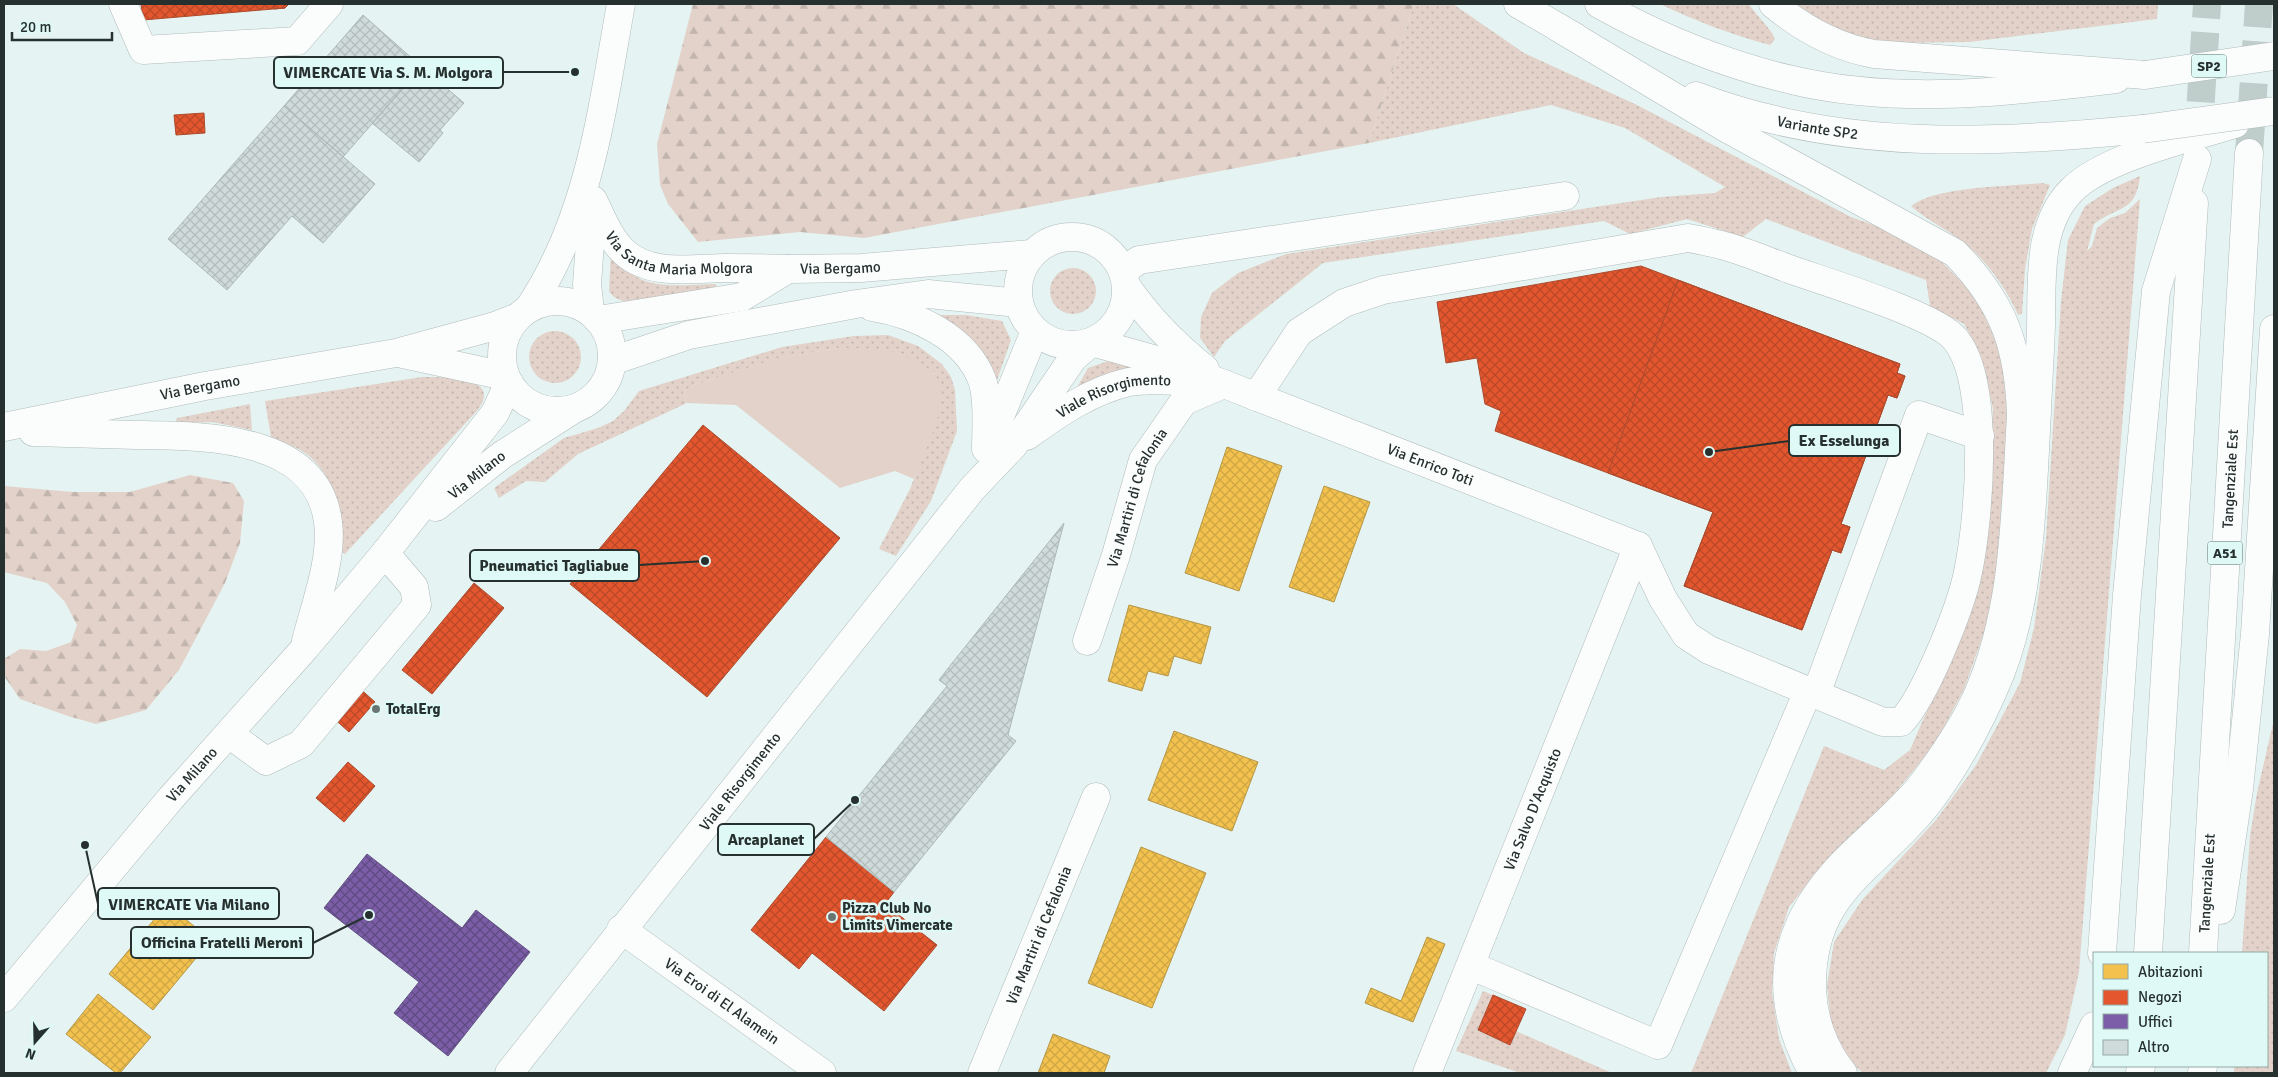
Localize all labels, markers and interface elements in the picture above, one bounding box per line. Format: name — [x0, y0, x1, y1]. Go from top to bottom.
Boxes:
scale bar — [12, 10, 112, 42]
text: 20 m — [20, 18, 51, 36]
road number: SP2 — [2192, 54, 2226, 78]
callout: VIMERCATE Via S. M. Molgora — [274, 57, 503, 88]
text: VIMERCATE Via S. M. Molgora — [283, 63, 493, 83]
street label: Variante SP2 — [1775, 112, 1859, 143]
street label: Via Santa Maria Molgora — [601, 228, 753, 279]
street label: Via Bergamo — [800, 257, 882, 278]
street label: Via Bergamo — [159, 371, 242, 404]
street label: Viale Risorgimento — [1053, 371, 1172, 422]
street label: Via Martiri di Cefalonia — [1103, 425, 1171, 570]
callout: Ex Esselunga — [1789, 425, 1900, 456]
street label: Tangenziale Est — [2218, 429, 2242, 529]
text: Ex Esselunga — [1799, 431, 1889, 451]
street label: Via Enrico Toti — [1384, 440, 1476, 490]
street label: Via Milano — [445, 447, 509, 503]
road number: A51 — [2208, 542, 2242, 564]
callout: Pneumatici Tagliabue — [470, 550, 639, 581]
text: Pneumatici Tagliabue — [479, 556, 629, 576]
place label: TotalErg — [386, 700, 441, 718]
marker: TotalErg — [370, 703, 382, 715]
street label: Viale Risorgimento — [696, 728, 785, 834]
street label: Via Milano — [163, 743, 221, 806]
street label: Via Salvo D'Acquisto — [1500, 745, 1565, 873]
callout: Arcaplanet — [718, 824, 814, 855]
text: Arcaplanet — [728, 830, 804, 850]
street label: Tangenziale Est — [2195, 833, 2219, 933]
street label: Via Martiri di Cefalonia — [1002, 863, 1075, 1007]
callout: VIMERCATE Via Milano — [98, 888, 279, 919]
text: VIMERCATE Via Milano — [108, 895, 270, 915]
place label: Pizza Club No Limits Vimercate — [842, 899, 953, 934]
marker: Pizza Club No Limits Vimercate — [826, 911, 838, 923]
callout: Officina Fratelli Meroni — [131, 927, 313, 958]
text: Officina Fratelli Meroni — [141, 933, 303, 953]
legend — [2093, 952, 2268, 1067]
street label: Via Eroi di El Alamein — [661, 954, 783, 1048]
text: Abitazioni — [2138, 963, 2203, 981]
text: Negozi — [2138, 988, 2182, 1006]
text: Uffici — [2138, 1013, 2173, 1031]
north arrow — [10, 1017, 60, 1067]
text: Altro — [2138, 1038, 2170, 1056]
text: N — [23, 1044, 38, 1063]

